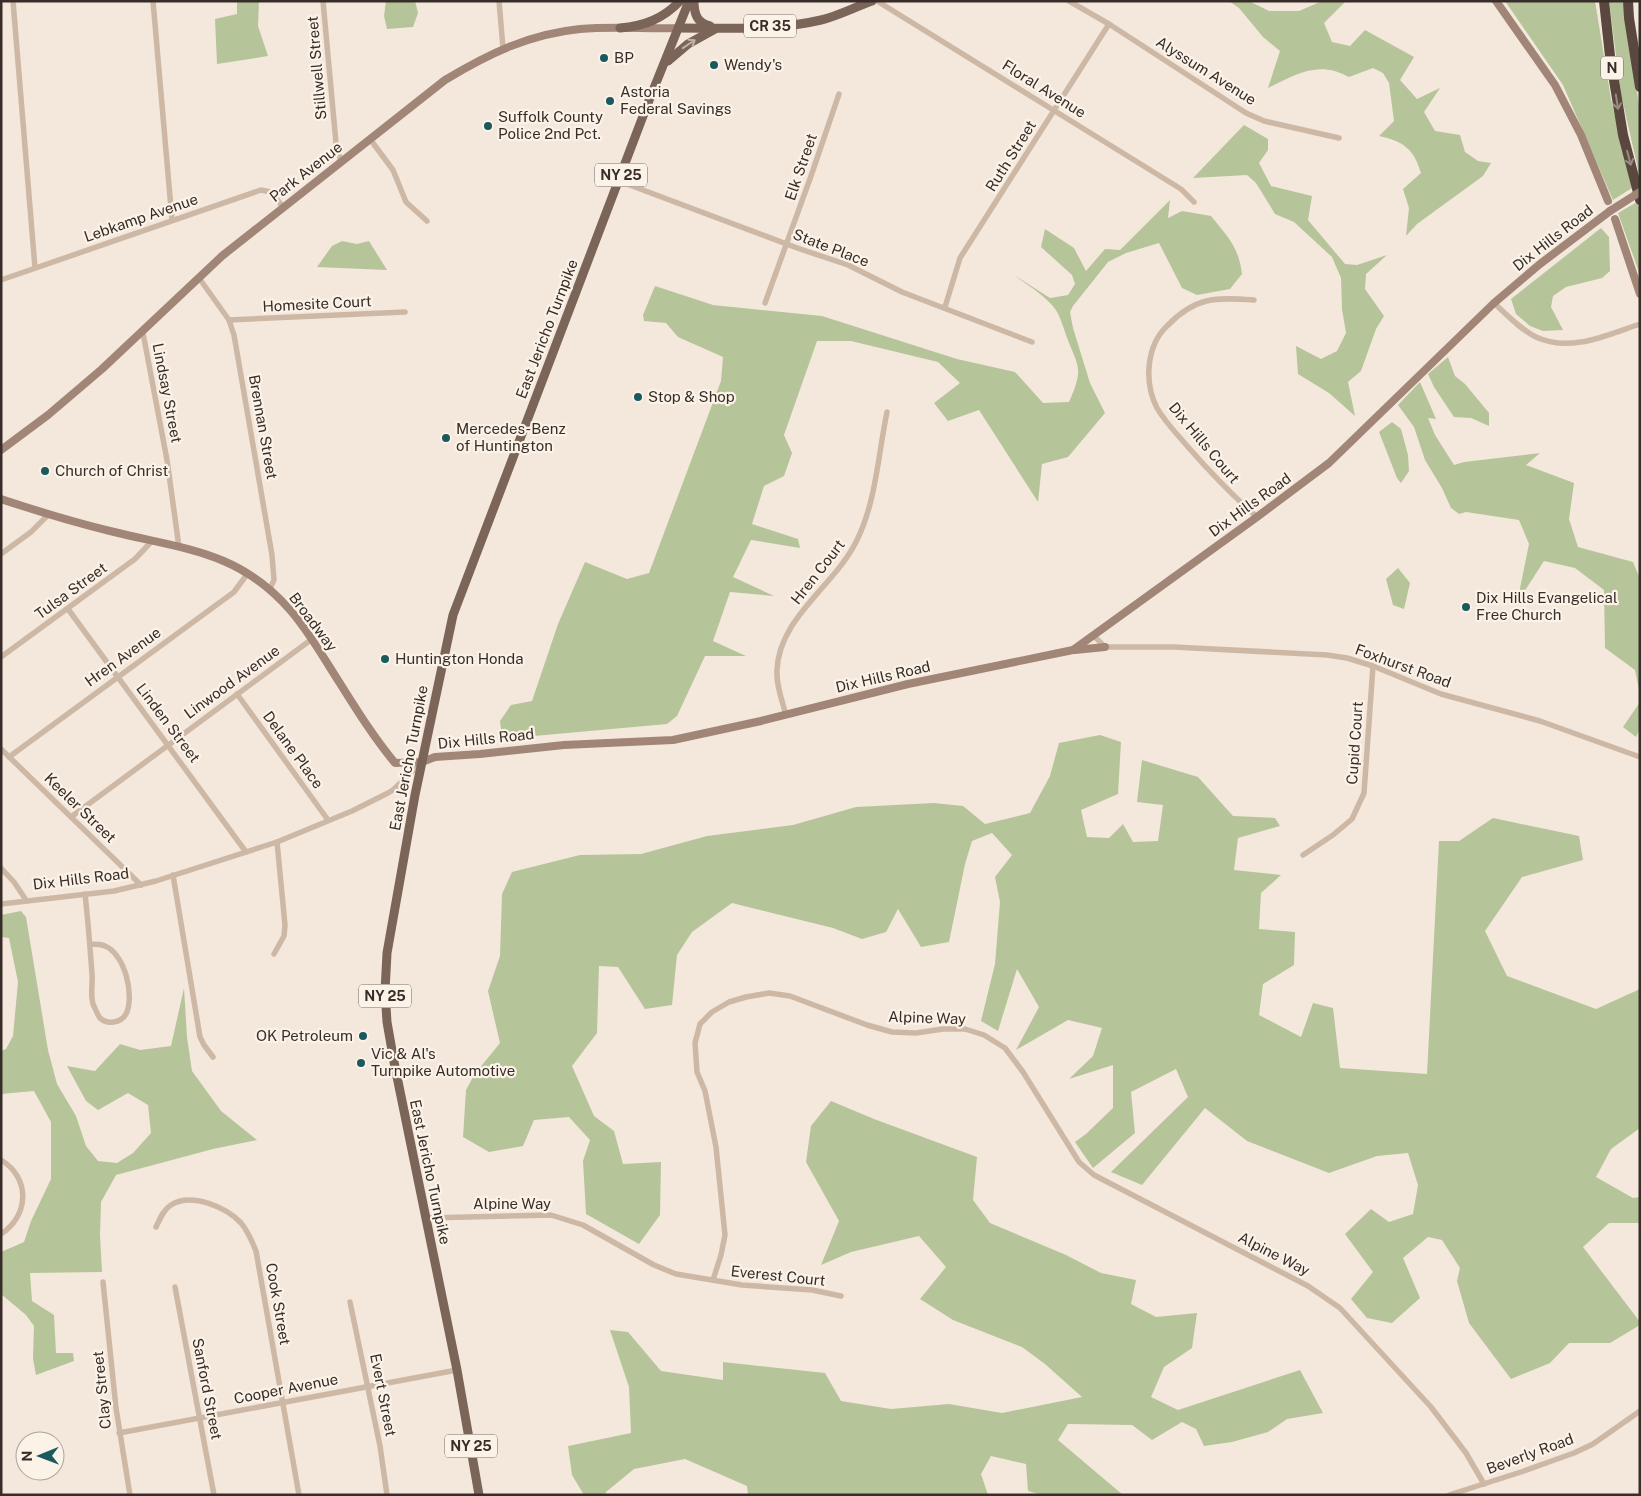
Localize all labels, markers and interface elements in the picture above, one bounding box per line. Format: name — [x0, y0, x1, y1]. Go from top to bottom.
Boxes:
street label: Stillwell Street — [303, 15, 330, 121]
road number: CR 35 — [744, 15, 796, 38]
street label: Alyssum Avenue — [1153, 33, 1259, 108]
one-way arrow — [682, 39, 696, 49]
place label: BP — [614, 49, 634, 66]
marker: BP — [598, 52, 610, 64]
place label: Wendy's — [724, 56, 782, 73]
street label: Floral Avenue — [999, 56, 1089, 121]
road number: N — [1601, 56, 1623, 80]
marker: Wendy's — [708, 59, 720, 71]
place label: Astoria Federal Savings — [620, 83, 731, 117]
one-way arrow — [1613, 93, 1623, 109]
marker: Astoria Federal Savings — [604, 95, 616, 107]
place label: Suffolk County Police 2nd Pct. — [498, 108, 603, 142]
street label: Ruth Street — [982, 117, 1039, 194]
marker: Suffolk County Police 2nd Pct. — [482, 120, 494, 132]
street label: Elk Street — [781, 131, 820, 202]
street label: Park Avenue — [266, 138, 345, 205]
one-way arrow — [1625, 150, 1634, 166]
road number: NY 25 — [595, 164, 647, 186]
street label: Lebkamp Avenue — [82, 190, 200, 245]
street label: Dix Hills Road — [1509, 201, 1596, 274]
street label: State Place — [791, 225, 872, 270]
street label: East Jericho Turnpike — [512, 257, 581, 401]
street label: Homesite Court — [262, 292, 372, 315]
street label: Lindsay Street — [149, 342, 186, 444]
street label: Brennan Street — [246, 373, 281, 481]
place label: Stop & Shop — [648, 388, 735, 405]
marker: Stop & Shop — [632, 391, 644, 403]
street label: Dix Hills Court — [1166, 399, 1243, 487]
place label: Mercedes-Benz of Huntington — [456, 420, 566, 454]
marker: Mercedes-Benz of Huntington — [440, 432, 452, 444]
place label: Church of Christ — [55, 462, 168, 479]
marker: Church of Christ — [39, 465, 51, 477]
street label: Dix Hills Road — [1206, 469, 1294, 540]
street label: Hren Court — [787, 536, 848, 607]
street label: Tulsa Street — [32, 559, 110, 622]
street label: Broadway — [286, 589, 341, 654]
place label: Dix Hills Evangelical Free Church — [1476, 589, 1617, 623]
marker: Dix Hills Evangelical Free Church — [1460, 601, 1472, 613]
street label: Hren Avenue — [81, 623, 164, 690]
street label: Foxhurst Road — [1353, 640, 1453, 691]
street label: Linwood Avenue — [181, 641, 283, 722]
place label: Huntington Honda — [395, 650, 524, 667]
marker: Huntington Honda — [379, 653, 391, 665]
street label: Dix Hills Road — [834, 657, 932, 696]
street label: Linden Street — [133, 680, 204, 766]
street label: East Jericho Turnpike — [386, 684, 431, 832]
street label: Cupid Court — [1343, 701, 1366, 785]
street label: Delane Place — [260, 708, 327, 792]
street label: Dix Hills Road — [437, 725, 535, 752]
street label: Keeler Street — [41, 769, 120, 846]
street label: Dix Hills Road — [32, 864, 130, 893]
road number: NY 25 — [359, 984, 411, 1008]
street label: Alpine Way — [888, 1008, 966, 1027]
place label: OK Petroleum — [256, 1027, 353, 1044]
marker: OK Petroleum — [357, 1030, 369, 1042]
place label: Vic & Al's Turnpike Automotive — [371, 1045, 515, 1079]
marker: Vic & Al's Turnpike Automotive — [355, 1057, 367, 1069]
street label: East Jericho Turnpike — [407, 1098, 454, 1246]
street label: Alpine Way — [473, 1195, 551, 1212]
street label: Alpine Way — [1236, 1228, 1313, 1279]
street label: Cook Street — [263, 1261, 294, 1346]
street label: Everest Court — [730, 1262, 826, 1289]
street label: Sanford Street — [189, 1337, 226, 1441]
street label: Clay Street — [89, 1350, 114, 1430]
street label: Evert Street — [367, 1352, 400, 1438]
street label: Cooper Avenue — [232, 1370, 339, 1407]
street label: Beverly Road — [1484, 1430, 1576, 1477]
north arrow — [15, 1431, 65, 1481]
road number: NY 25 — [445, 1434, 497, 1458]
text: N — [19, 1451, 35, 1462]

